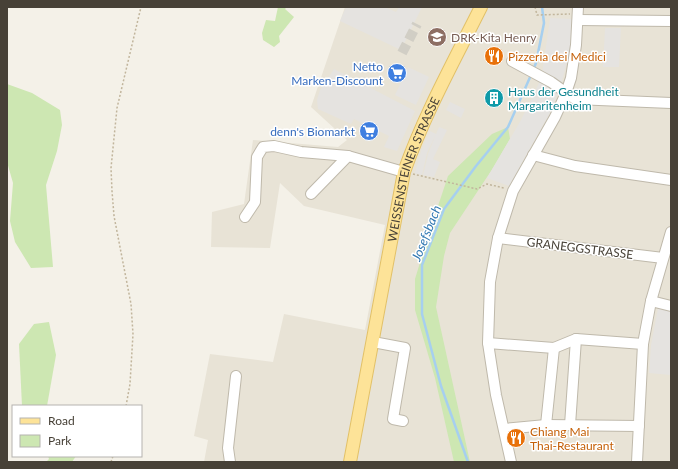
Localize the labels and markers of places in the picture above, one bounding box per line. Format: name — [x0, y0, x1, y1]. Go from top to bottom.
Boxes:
school or university icon: DRK-Kita Henry — [426, 26, 448, 48]
place label: DRK-Kita Henry — [451, 30, 537, 45]
restaurant icon: Pizzeria dei Medici — [483, 45, 505, 67]
place label: Pizzeria dei Medici — [508, 49, 606, 64]
place label: Netto Marken-Discount — [291, 59, 384, 88]
supermarket icon: Netto Marken-Discount — [386, 62, 408, 84]
place label: Haus der Gesundheit Margaritenheim — [508, 84, 619, 113]
building icon: Haus der Gesundheit Margaritenheim — [483, 87, 505, 109]
supermarket icon: denn's Biomarkt — [358, 120, 380, 142]
place label: denn's Biomarkt — [270, 124, 356, 139]
place label: Chiang Mai Thai-Restaurant — [530, 424, 614, 453]
restaurant icon: Chiang Mai Thai-Restaurant — [505, 427, 527, 449]

